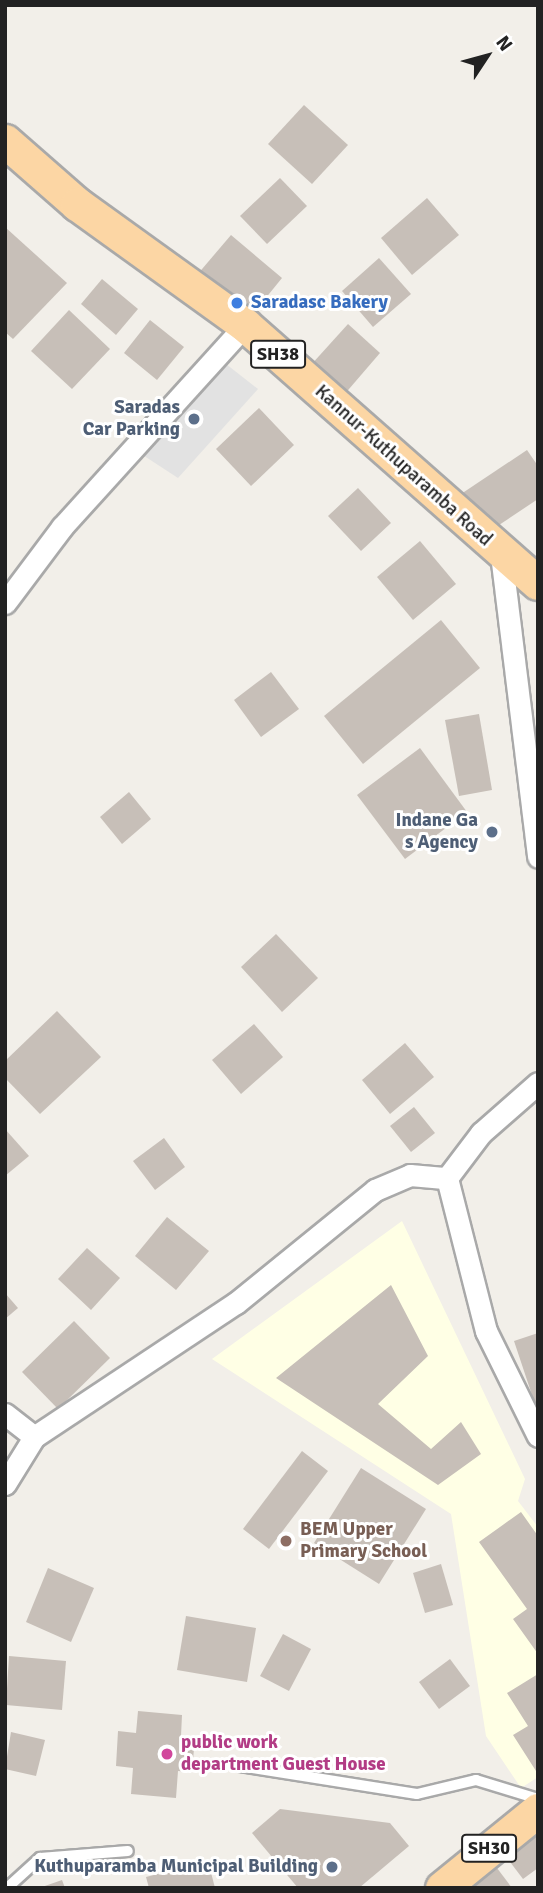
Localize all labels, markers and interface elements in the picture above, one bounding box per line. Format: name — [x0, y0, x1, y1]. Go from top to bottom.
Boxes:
north arrow — [452, 21, 522, 91]
text: N — [490, 31, 518, 56]
place label: Saradasc Bakery — [251, 292, 388, 314]
marker: Saradasc Bakery — [229, 295, 245, 311]
road number: SH38 — [250, 340, 306, 368]
street label: Kannur-Kuthuparamba Road — [310, 380, 496, 552]
place label: Saradas Car Parking — [83, 397, 180, 441]
marker: Saradas Car Parking — [186, 411, 202, 427]
place label: Indane Ga s Agency — [395, 810, 478, 854]
marker: Indane Ga s Agency — [484, 824, 500, 840]
place label: BEM Upper Primary School — [300, 1519, 427, 1563]
marker: BEM Upper Primary School — [278, 1533, 294, 1549]
place label: public work department Guest House — [181, 1732, 386, 1776]
marker: public work department Guest House — [159, 1746, 175, 1762]
road number: SH30 — [461, 1834, 517, 1862]
place label: Kuthuparamba Municipal Building — [34, 1856, 318, 1878]
marker: Kuthuparamba Municipal Building — [324, 1859, 340, 1875]

